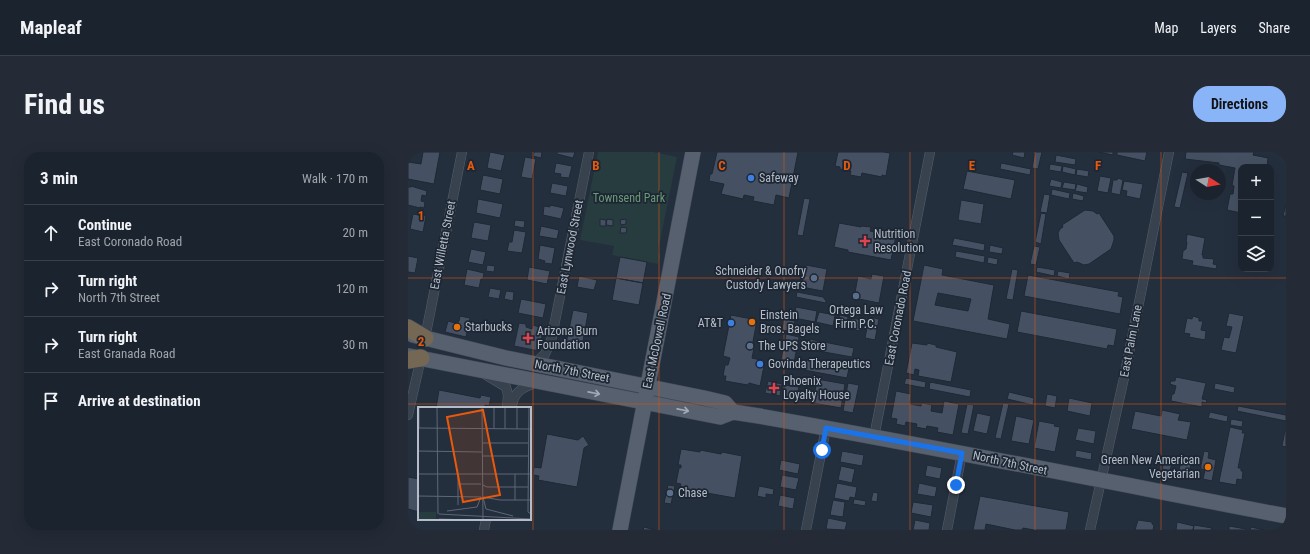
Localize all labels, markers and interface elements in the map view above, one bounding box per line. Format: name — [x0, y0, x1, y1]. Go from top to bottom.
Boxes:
text: Mapleaf — [20, 16, 82, 39]
text: Map — [1154, 20, 1178, 36]
text: Layers — [1200, 20, 1237, 36]
text: Share — [1259, 20, 1290, 36]
button: Directions — [1193, 86, 1286, 122]
text: Find us — [24, 88, 105, 121]
text: A — [467, 158, 475, 173]
text: B — [592, 158, 600, 173]
text: C — [718, 158, 726, 173]
text: D — [843, 158, 851, 173]
text: E — [969, 158, 976, 173]
text: F — [1095, 158, 1101, 173]
north arrow — [1190, 164, 1226, 200]
map controls — [1238, 164, 1274, 272]
button: + — [1238, 164, 1274, 200]
text: 3 min — [40, 168, 78, 188]
text: Walk · 170 m — [302, 171, 368, 186]
place label: Safeway — [759, 171, 799, 185]
marker: Safeway — [746, 173, 756, 183]
park label: Townsend Park — [593, 191, 666, 205]
street label: East Lynwood Street — [554, 198, 586, 295]
street label: East Willetta Street — [428, 199, 459, 291]
button: − — [1238, 200, 1274, 236]
text: 1 — [418, 208, 424, 223]
text: Continue — [78, 216, 132, 234]
icon: ahead — [40, 222, 62, 244]
text: 20 m — [342, 225, 368, 240]
place label: Nutrition Resolution — [874, 227, 924, 255]
text: East Coronado Road — [78, 234, 182, 249]
marker: Nutrition Resolution — [859, 235, 871, 247]
button: layers — [1238, 236, 1274, 272]
place label: Schneider & Onofry Custody Lawyers — [715, 264, 806, 292]
street label: East Coronado Road — [882, 269, 914, 367]
text: Turn right — [78, 272, 137, 290]
marker: Schneider & Onofry Custody Lawyers — [809, 273, 819, 283]
icon: right — [40, 278, 62, 300]
text: 120 m — [336, 281, 368, 296]
text: North 7th Street — [78, 290, 160, 305]
marker: Ortega Law Firm P.C. — [851, 291, 861, 301]
street label: East McDowell Road — [640, 292, 674, 390]
place label: Ortega Law Firm P.C. — [829, 303, 883, 331]
street label: East Palm Lane — [1117, 303, 1145, 378]
place label: Einstein Bros. Bagels — [760, 308, 820, 336]
place label: AT&T — [698, 316, 723, 330]
marker: Einstein Bros. Bagels — [747, 317, 757, 327]
marker: AT&T — [726, 318, 736, 328]
place label: Starbucks — [465, 320, 512, 334]
marker: Starbucks — [452, 322, 462, 332]
place label: Arizona Burn Foundation — [537, 324, 598, 352]
text: Turn right — [78, 328, 137, 346]
marker: Arizona Burn Foundation — [522, 332, 534, 344]
icon: right — [40, 334, 62, 356]
text: 2 — [418, 334, 425, 349]
text: 30 m — [342, 337, 368, 352]
place label: The UPS Store — [758, 339, 826, 353]
marker: The UPS Store — [745, 341, 755, 351]
text: East Granada Road — [78, 346, 175, 361]
street label: North 7th Street — [534, 357, 611, 385]
place label: Govinda Therapeutics — [768, 357, 870, 371]
marker: Govinda Therapeutics — [755, 359, 765, 369]
place label: Phoenix Loyalty House — [783, 374, 850, 402]
marker: Phoenix Loyalty House — [768, 382, 780, 394]
one-way arrow — [588, 389, 601, 397]
icon: arrive — [40, 390, 62, 412]
text: Arrive at destination — [78, 392, 201, 410]
inset map — [418, 407, 531, 520]
one-way arrow — [676, 407, 689, 415]
route start — [813, 441, 831, 459]
street label: North 7th Street — [972, 448, 1049, 478]
place label: Green New American Vegetarian — [1101, 453, 1200, 481]
marker: Green New American Vegetarian — [1203, 462, 1213, 472]
route end — [947, 476, 965, 494]
place label: Chase — [678, 486, 708, 500]
marker: Chase — [665, 488, 675, 498]

